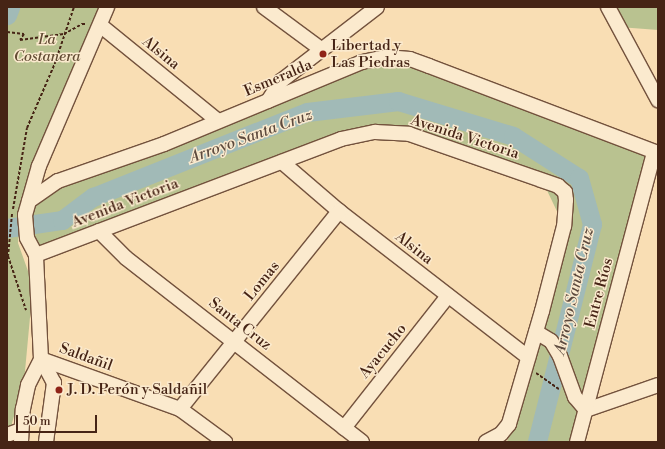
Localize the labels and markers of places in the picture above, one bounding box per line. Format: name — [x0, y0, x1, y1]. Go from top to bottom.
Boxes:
place label: Libertad y Las Piedras — [331, 36, 410, 71]
marker: Libertad y Las Piedras — [318, 49, 328, 59]
place label: J. D. Perón y Saldañil — [67, 381, 207, 399]
marker: J. D. Perón y Saldañil — [54, 385, 64, 395]

